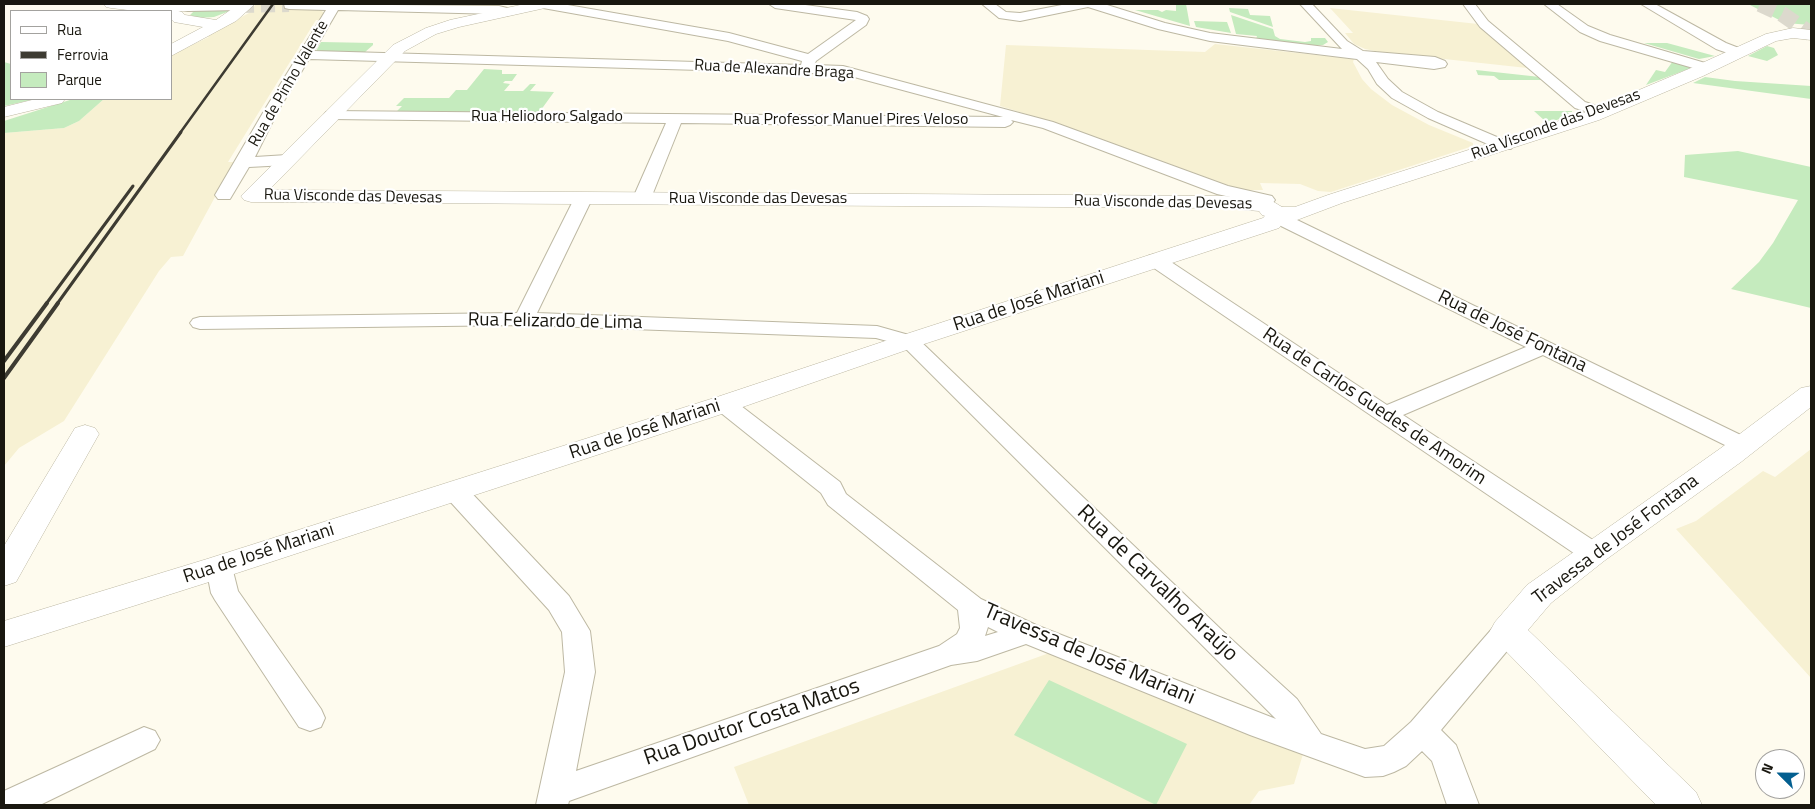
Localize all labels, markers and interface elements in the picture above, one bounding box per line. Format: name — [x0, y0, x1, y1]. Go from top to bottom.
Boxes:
legend — [10, 10, 172, 100]
street label: Rua de Pinho Valente — [245, 17, 333, 151]
text: Rua — [57, 18, 82, 41]
text: Ferrovia — [57, 43, 108, 66]
street label: Rua de Alexandre Braga — [694, 56, 854, 84]
text: Parque — [57, 68, 102, 91]
street label: Rua Visconde das Devesas — [1469, 85, 1643, 165]
street label: Rua Heliodoro Salgado — [471, 107, 623, 127]
street label: Rua Professor Manuel Pires Veloso — [734, 110, 968, 130]
street label: Rua Visconde das Devesas — [264, 186, 442, 208]
street label: Rua Visconde das Devesas — [669, 189, 847, 209]
street label: Rua Visconde das Devesas — [1074, 192, 1252, 214]
street label: Rua de José Mariani — [951, 267, 1107, 337]
street label: Rua de José Fontana — [1434, 286, 1590, 378]
street label: Rua Felizardo de Lima — [468, 309, 642, 335]
street label: Rua de Carlos Guedes de Amorim — [1258, 323, 1490, 491]
street label: Rua de José Mariani — [567, 395, 723, 465]
street label: Travessa de José Fontana — [1529, 470, 1703, 610]
street label: Rua de Carvalho Araújo — [1071, 500, 1243, 668]
street label: Rua de José Mariani — [181, 519, 337, 589]
street label: Travessa de José Mariani — [979, 598, 1199, 712]
street label: Rua Doutor Costa Matos — [641, 674, 863, 772]
north arrow — [1755, 749, 1805, 799]
text: N — [1755, 760, 1778, 777]

